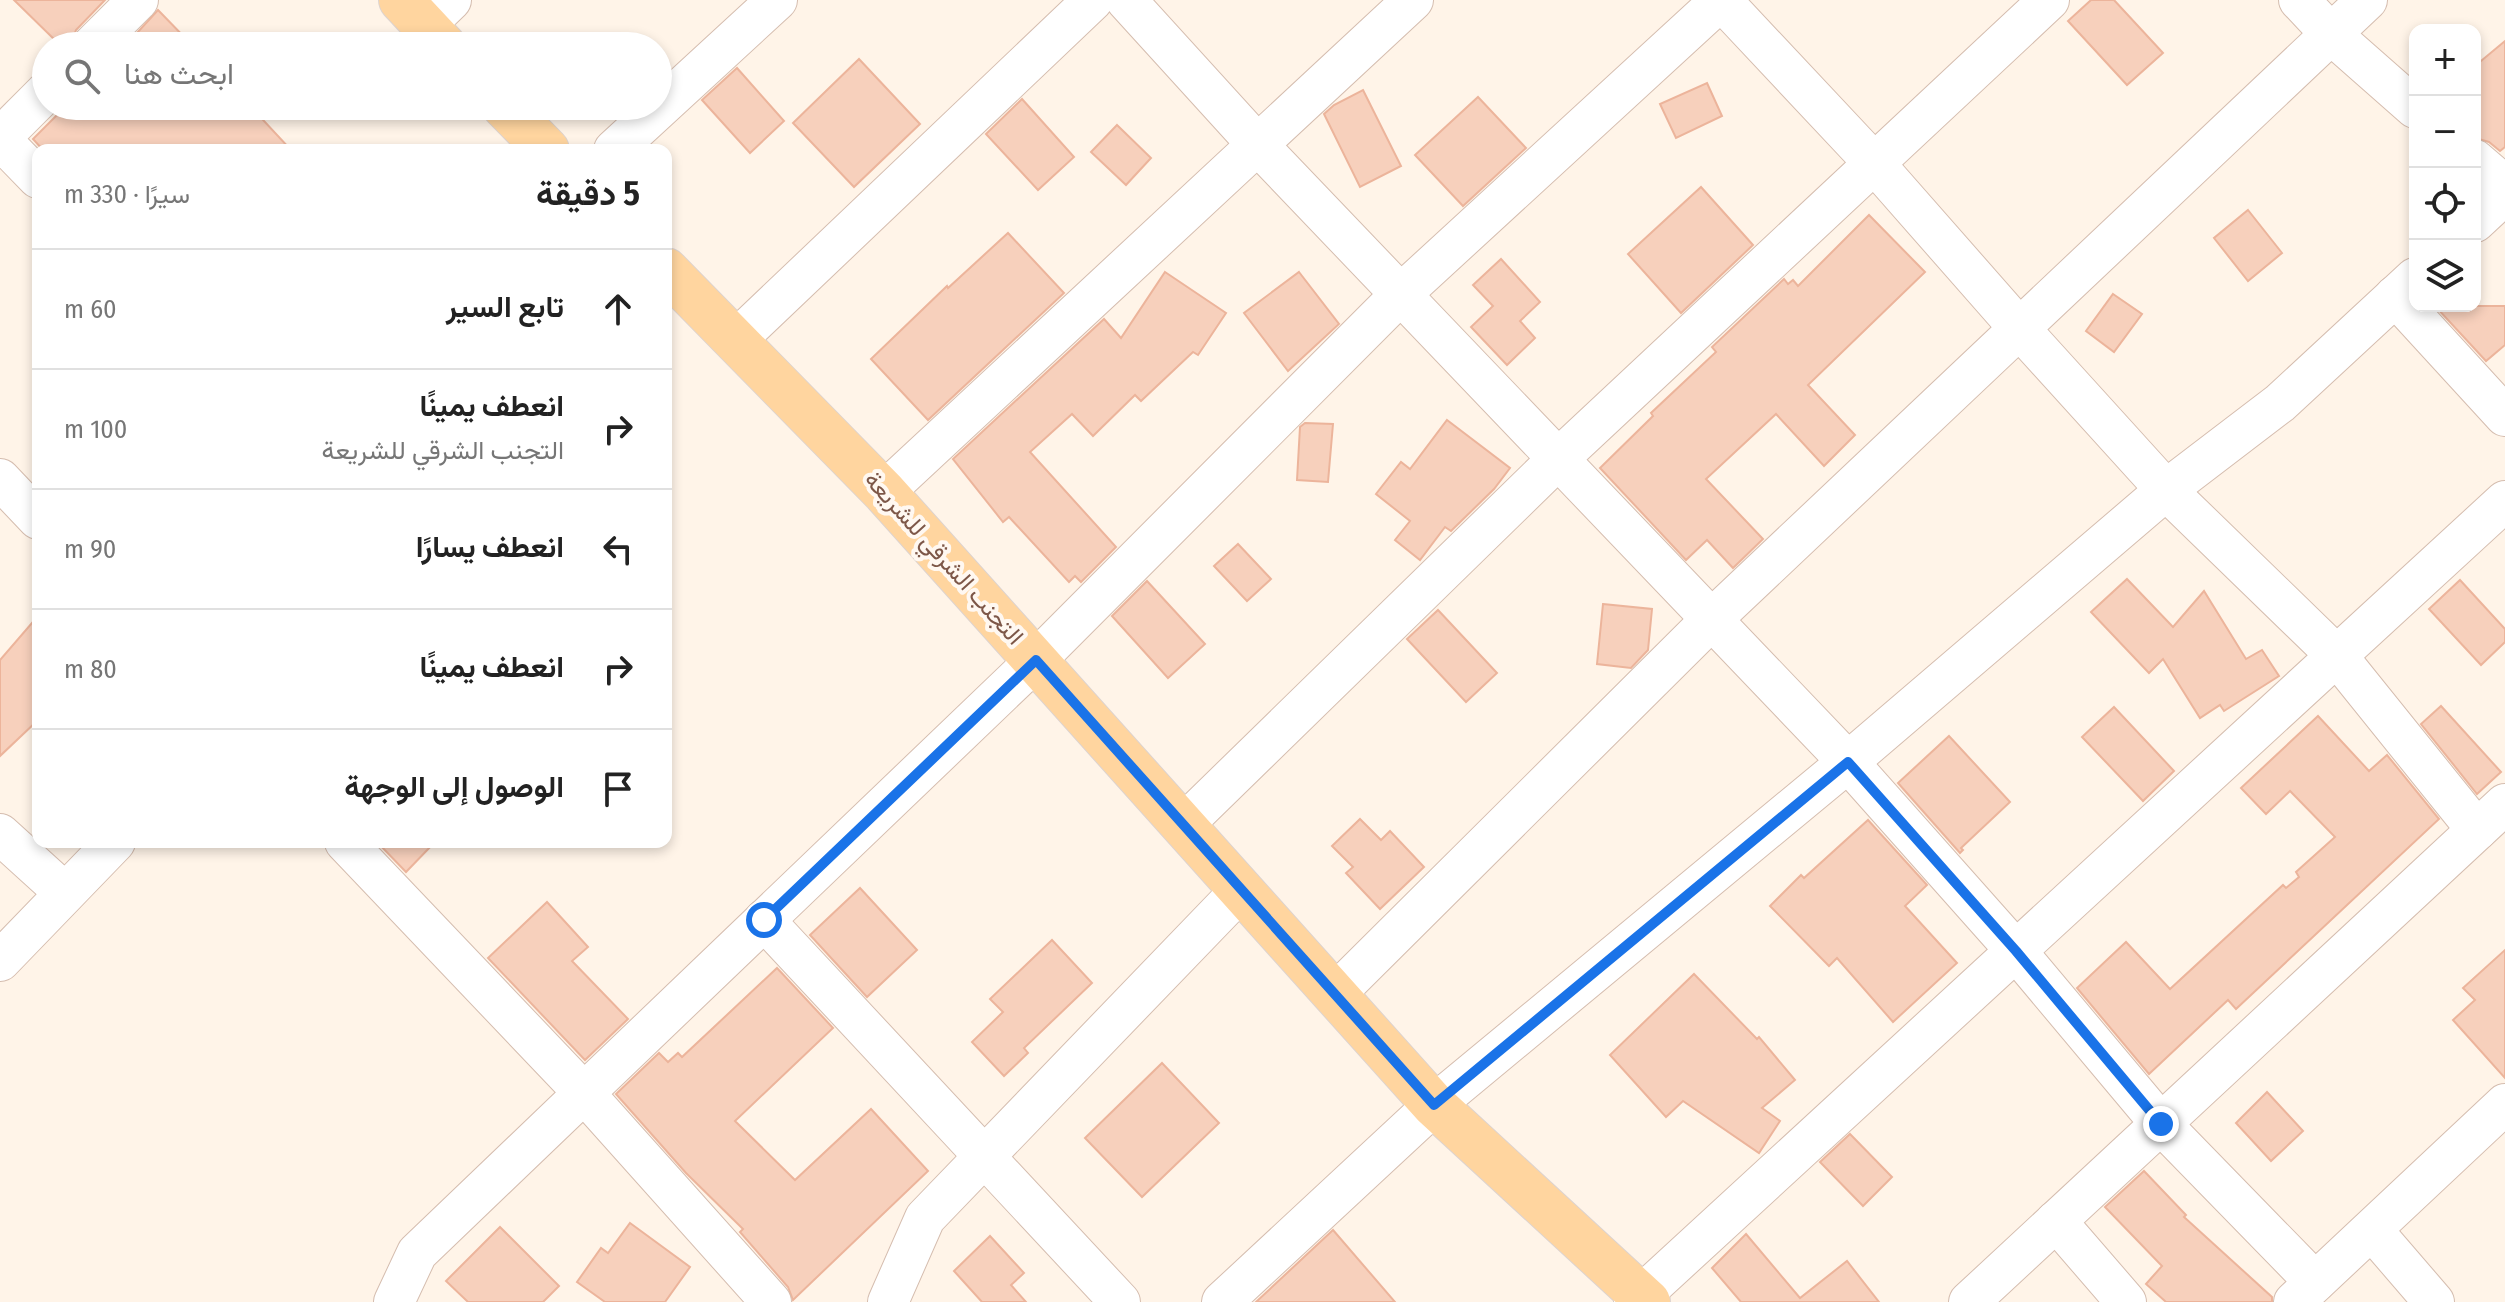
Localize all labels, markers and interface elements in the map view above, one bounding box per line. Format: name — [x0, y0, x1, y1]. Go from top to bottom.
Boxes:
map controls — [2409, 24, 2481, 312]
button: + — [2409, 24, 2481, 96]
search box — [32, 32, 672, 120]
icon: search — [60, 54, 104, 98]
text: ابحث هنا — [124, 56, 234, 92]
button: − — [2409, 96, 2481, 168]
button: locate — [2409, 168, 2481, 240]
text: 5 دقيقة — [536, 173, 640, 214]
text: سيرًا · 330 m — [64, 179, 190, 210]
button: layers — [2409, 240, 2481, 312]
icon: ahead — [596, 287, 640, 331]
text: تابع السير — [446, 289, 564, 325]
text: 60 m — [64, 294, 117, 325]
text: انعطف يمينًا — [419, 388, 564, 424]
icon: right — [596, 407, 640, 451]
text: 100 m — [64, 414, 127, 445]
text: التجنب الشرقي للشريعة — [322, 435, 564, 466]
street label: التجنب الشرقي للشريعة — [855, 465, 1029, 654]
icon: left — [596, 527, 640, 571]
text: انعطف يسارًا — [416, 529, 564, 565]
text: 90 m — [64, 534, 116, 565]
icon: right — [596, 647, 640, 691]
text: انعطف يمينًا — [419, 649, 564, 685]
text: 80 m — [64, 654, 117, 685]
icon: arrive — [596, 767, 640, 811]
text: الوصول إلى الوجهة — [344, 769, 564, 805]
route start — [746, 902, 782, 938]
route end — [2143, 1106, 2179, 1142]

